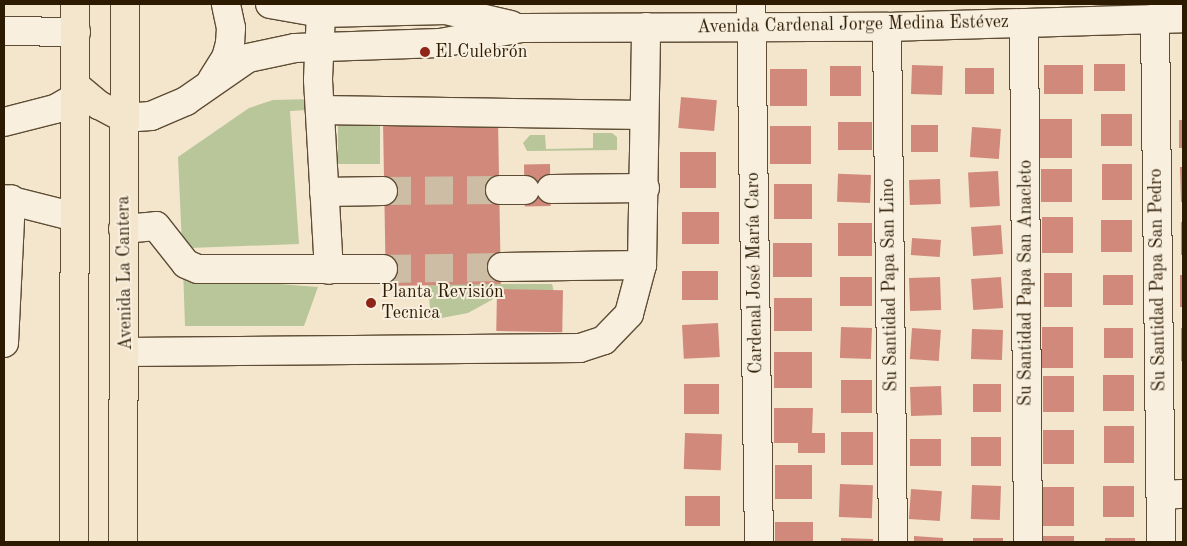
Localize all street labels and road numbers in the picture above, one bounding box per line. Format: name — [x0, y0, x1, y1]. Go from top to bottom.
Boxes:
street label: Avenida Cardenal Jorge Medina Estévez — [697, 11, 1009, 39]
street label: Su Santidad Papa San Anacleto — [1015, 160, 1037, 406]
street label: Su Santidad Papa San Pedro — [1145, 168, 1171, 392]
street label: Cardenal José María Caro — [742, 172, 768, 374]
street label: Su Santidad Papa San Lino — [877, 178, 903, 392]
street label: Avenida La Cantera — [113, 195, 137, 351]

